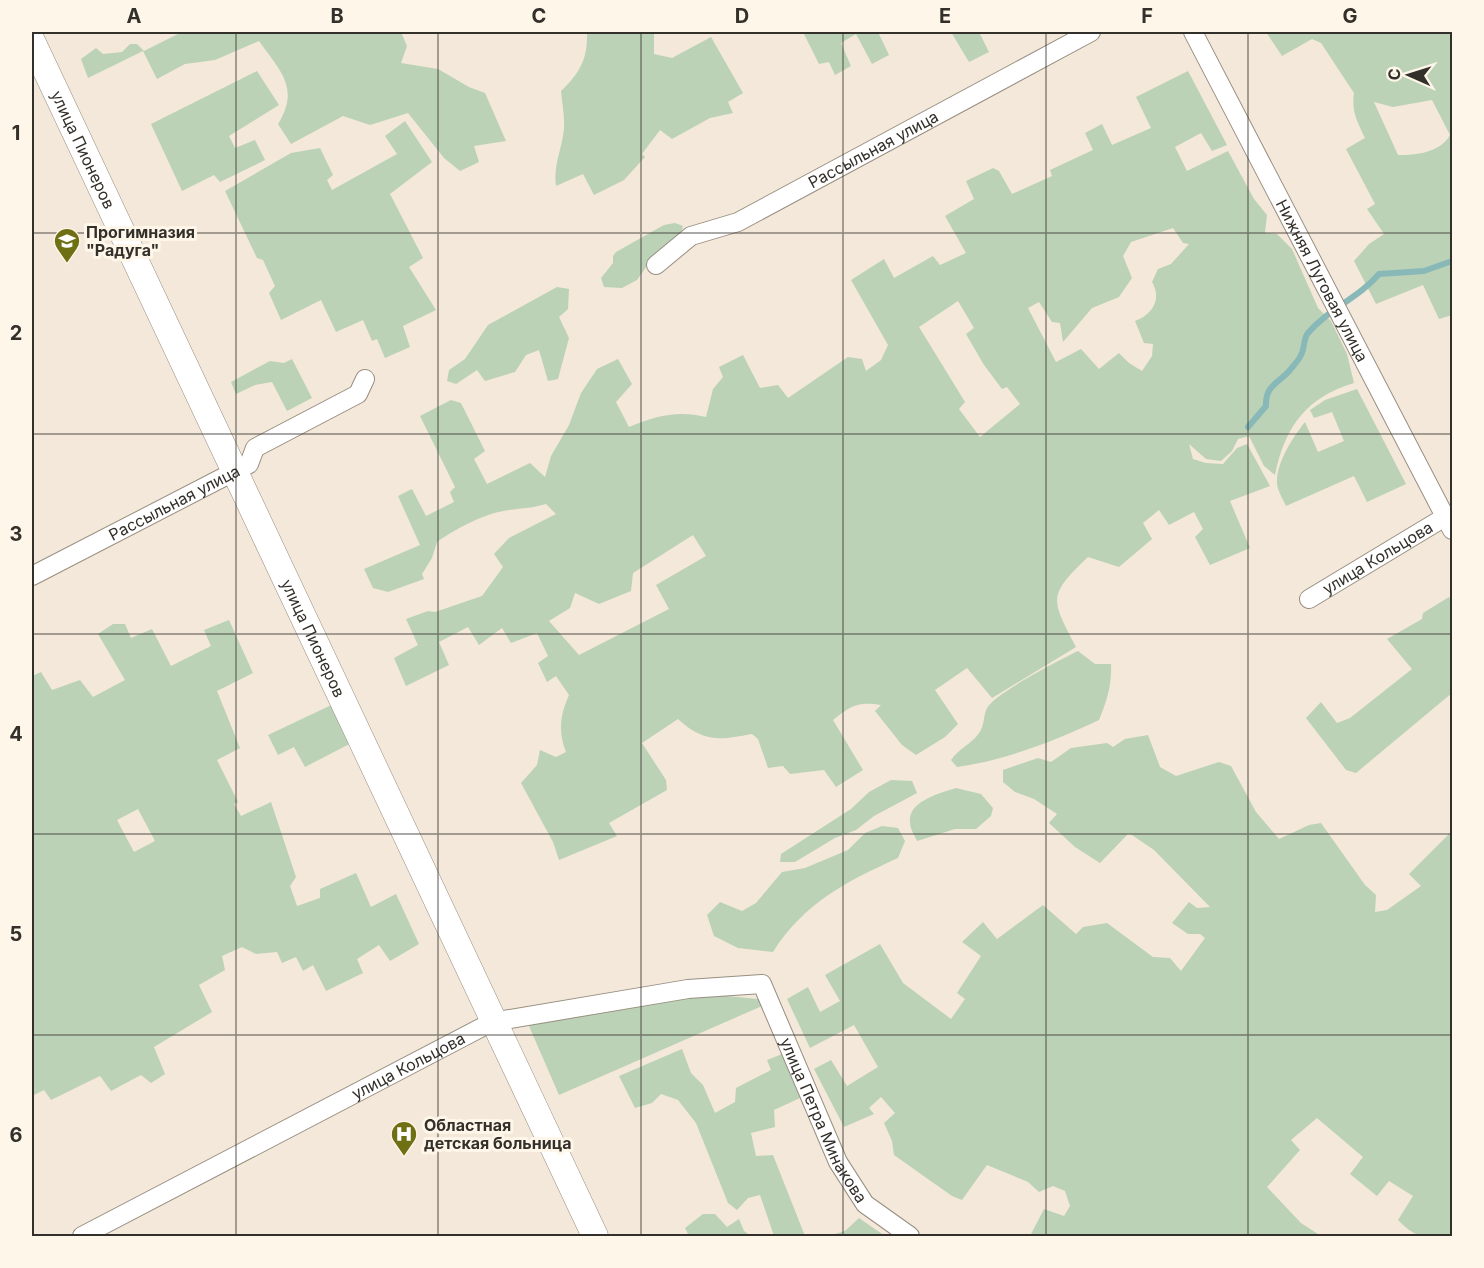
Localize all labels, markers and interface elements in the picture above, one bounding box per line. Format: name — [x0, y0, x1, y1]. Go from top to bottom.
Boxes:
text: A — [127, 4, 142, 28]
text: B — [330, 4, 344, 28]
text: C — [532, 4, 546, 28]
text: D — [735, 4, 749, 28]
text: E — [939, 4, 951, 28]
text: F — [1141, 4, 1153, 28]
text: G — [1342, 4, 1358, 28]
north arrow — [1379, 45, 1439, 105]
text: С — [1384, 68, 1404, 81]
street label: улица Пионеров — [47, 87, 120, 212]
street label: Рассыльная улица — [805, 106, 942, 192]
text: 1 — [12, 121, 20, 145]
street label: Нижняя Луговая улица — [1272, 196, 1373, 365]
place label: Прогимназия "Радуга" — [86, 222, 195, 260]
school or university icon: Прогимназия "Радуга" — [52, 226, 82, 264]
text: 2 — [10, 321, 22, 345]
street label: Рассыльная улица — [105, 461, 243, 545]
street label: улица Кольцова — [1319, 517, 1436, 599]
text: 3 — [10, 522, 22, 546]
street label: улица Пионеров — [277, 576, 350, 700]
text: 4 — [9, 722, 23, 746]
text: 5 — [10, 922, 22, 946]
street label: улица Кольцова — [348, 1028, 468, 1104]
street label: улица Петра Минакова — [776, 1035, 871, 1206]
place label: Областная детская больница — [424, 1115, 571, 1153]
hospital icon: Областная детская больница — [389, 1119, 419, 1157]
text: 6 — [10, 1123, 23, 1147]

